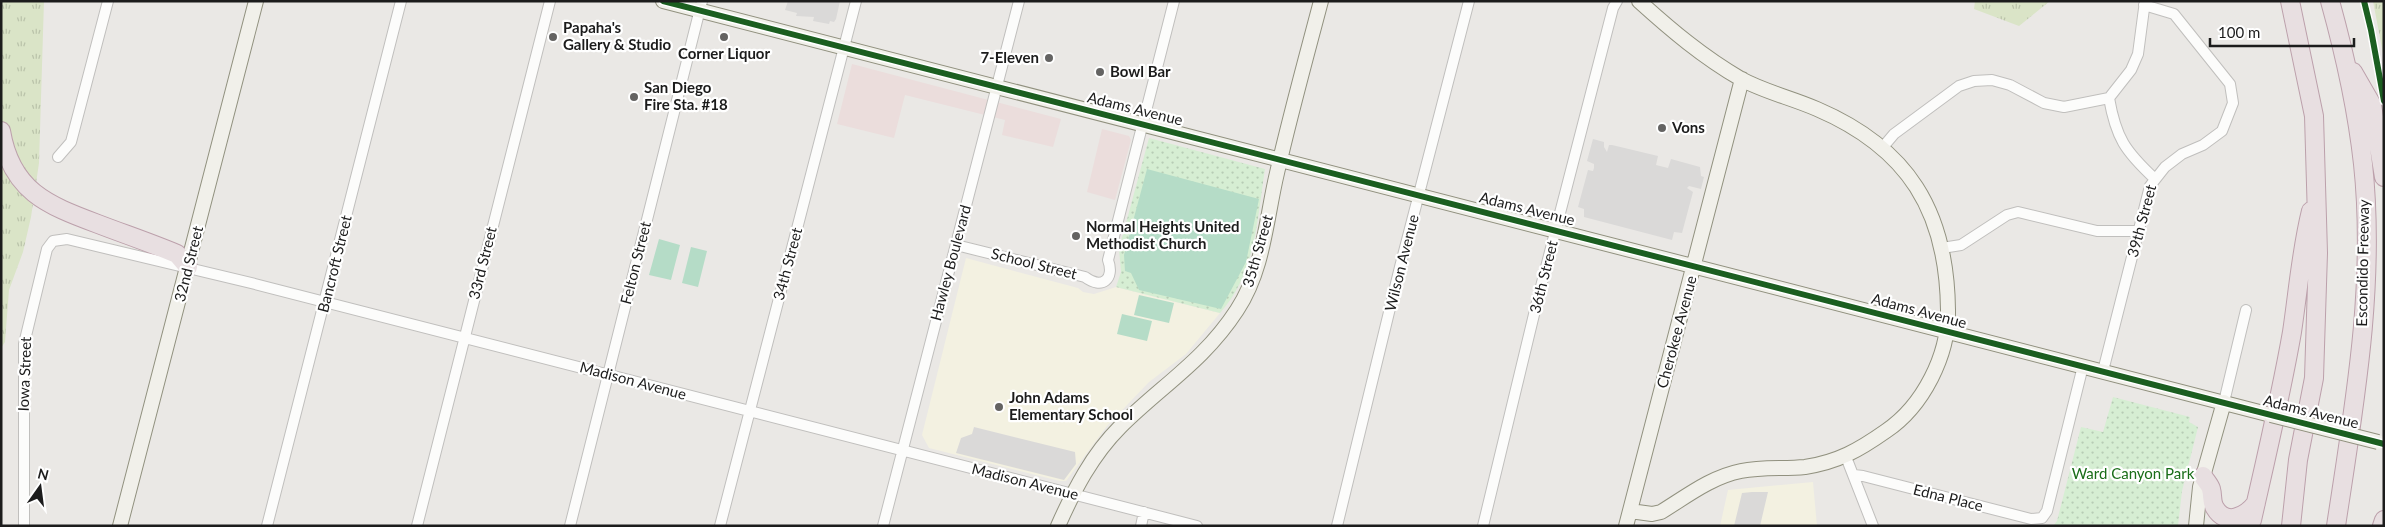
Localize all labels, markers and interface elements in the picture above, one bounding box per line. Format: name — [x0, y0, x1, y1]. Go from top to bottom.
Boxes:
scale bar — [2210, 15, 2354, 47]
place label: Papaha's Gallery & Studio — [563, 18, 671, 53]
text: 100 m — [2218, 23, 2260, 41]
marker: Papaha's Gallery & Studio — [547, 31, 559, 43]
marker: Corner Liquor — [718, 31, 730, 43]
place label: Corner Liquor — [678, 44, 770, 62]
place label: 7-Eleven — [980, 48, 1039, 66]
marker: 7-Eleven — [1043, 52, 1055, 64]
place label: Bowl Bar — [1110, 62, 1171, 80]
marker: Bowl Bar — [1094, 66, 1106, 78]
place label: San Diego Fire Sta. #18 — [644, 78, 728, 113]
street label: Adams Avenue — [1086, 87, 1185, 129]
marker: San Diego Fire Sta. #18 — [628, 91, 640, 103]
place label: Vons — [1671, 118, 1705, 136]
marker: Vons — [1656, 122, 1668, 134]
street label: 39th Street — [2123, 182, 2160, 259]
street label: Adams Avenue — [1478, 187, 1577, 229]
street label: Escondido Freeway — [2352, 199, 2372, 327]
street label: Hawley Boulevard — [926, 203, 974, 323]
street label: 35th Street — [1238, 212, 1276, 289]
street label: Wilson Avenue — [1380, 212, 1422, 313]
street label: Bancroft Street — [313, 213, 355, 314]
place label: Normal Heights United Methodist Church — [1086, 217, 1240, 252]
street label: Felton Street — [616, 219, 654, 306]
street label: 32nd Street — [170, 223, 206, 304]
street label: 33rd Street — [464, 224, 500, 301]
street label: 34th Street — [769, 225, 806, 302]
marker: Normal Heights United Methodist Church — [1070, 230, 1082, 242]
street label: 36th Street — [1525, 238, 1561, 315]
street label: School Street — [990, 244, 1079, 282]
street label: Cherokee Avenue — [1652, 273, 1700, 390]
street label: Adams Avenue — [1870, 289, 1969, 331]
street label: Iowa Street — [14, 336, 34, 412]
street label: Madison Avenue — [578, 357, 689, 403]
place label: John Adams Elementary School — [1009, 388, 1133, 423]
street label: Adams Avenue — [2262, 390, 2361, 432]
marker: John Adams Elementary School — [993, 401, 1005, 413]
street label: Madison Avenue — [970, 459, 1081, 503]
north arrow — [15, 462, 65, 512]
text: N — [36, 464, 51, 483]
park label: Ward Canyon Park — [2072, 464, 2195, 482]
street label: Edna Place — [1911, 480, 1985, 514]

